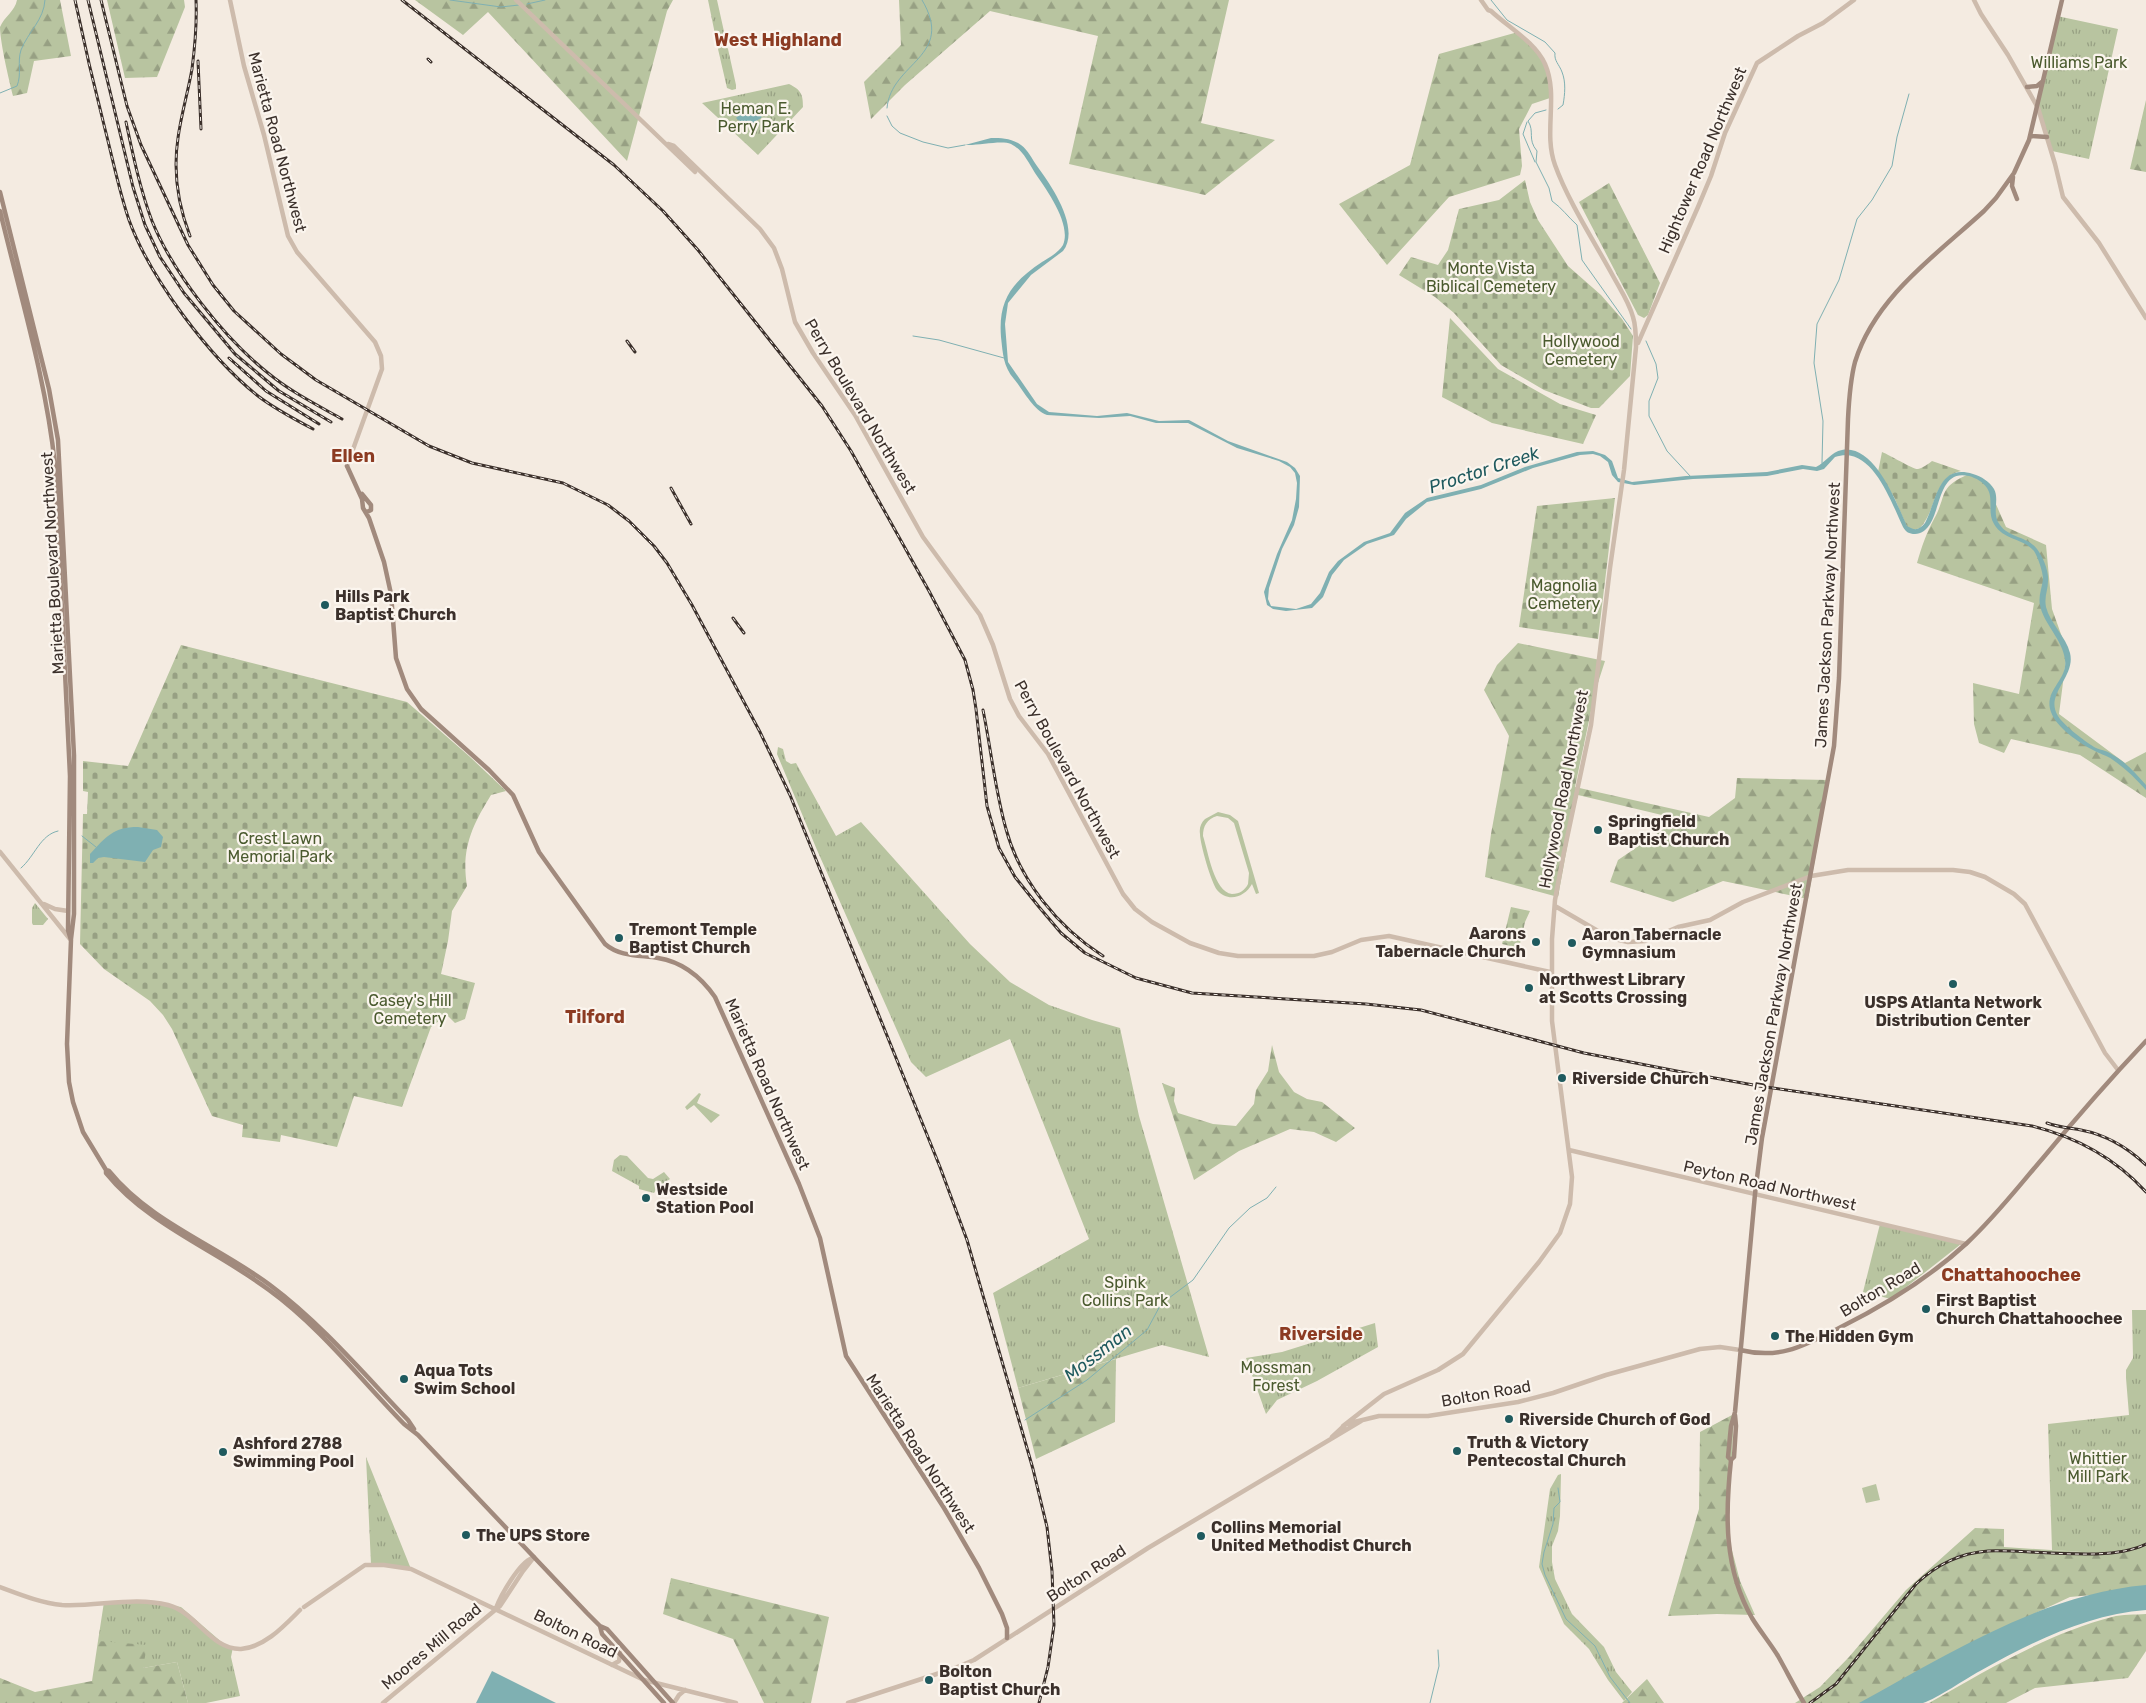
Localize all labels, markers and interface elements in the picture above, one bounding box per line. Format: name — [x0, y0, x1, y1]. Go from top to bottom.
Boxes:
district label: West Highland — [714, 29, 842, 51]
street label: Marietta Road Northwest — [244, 50, 311, 234]
park label: Williams Park — [2031, 53, 2128, 72]
street label: Hightower Road Northwest — [1654, 64, 1750, 256]
park label: Heman E. Perry Park — [718, 99, 795, 136]
park label: Monte Vista Biblical Cemetery — [1426, 259, 1556, 296]
street label: Perry Boulevard Northwest — [801, 315, 920, 497]
park label: Hollywood Cemetery — [1542, 332, 1620, 369]
water label: Proctor Creek — [1426, 442, 1543, 498]
district label: Ellen — [331, 445, 375, 467]
street label: Marietta Boulevard Northwest — [37, 451, 68, 675]
street label: James Jackson Parkway Northwest — [1811, 482, 1844, 748]
park label: Magnolia Cemetery — [1528, 576, 1601, 613]
place label: Hills Park Baptist Church — [335, 587, 456, 624]
marker: Hills Park Baptist Church — [319, 599, 331, 611]
street label: Perry Boulevard Northwest — [1011, 677, 1125, 862]
street label: Hollywood Road Northwest — [1535, 688, 1592, 890]
place label: Springfield Baptist Church — [1608, 812, 1729, 849]
marker: Springfield Baptist Church — [1592, 824, 1604, 836]
park label: Crest Lawn Memorial Park — [228, 829, 333, 866]
street label: James Jackson Parkway Northwest — [1741, 881, 1806, 1147]
place label: Tremont Temple Baptist Church — [629, 920, 757, 957]
place label: Aarons Tabernacle Church — [1375, 924, 1526, 961]
place label: Aaron Tabernacle Gymnasium — [1582, 925, 1721, 962]
marker: Tremont Temple Baptist Church — [613, 932, 625, 944]
marker: Aarons Tabernacle Church — [1530, 936, 1542, 948]
marker: Aaron Tabernacle Gymnasium — [1566, 937, 1578, 949]
place label: Northwest Library at Scotts Crossing — [1539, 970, 1687, 1007]
marker: USPS Atlanta Network Distribution Center — [1947, 978, 1959, 990]
marker: Northwest Library at Scotts Crossing — [1523, 982, 1535, 994]
park label: Casey's Hill Cemetery — [368, 991, 452, 1028]
place label: USPS Atlanta Network Distribution Center — [1864, 993, 2042, 1030]
street label: Marietta Road Northwest — [721, 995, 814, 1173]
district label: Tilford — [565, 1006, 625, 1028]
place label: Riverside Church — [1572, 1069, 1709, 1088]
marker: Riverside Church — [1556, 1072, 1568, 1084]
street label: Peyton Road Northwest — [1682, 1156, 1858, 1215]
place label: Westside Station Pool — [656, 1180, 754, 1217]
marker: Westside Station Pool — [640, 1192, 652, 1204]
street label: Bolton Road — [1836, 1258, 1924, 1321]
district label: Chattahoochee — [1941, 1264, 2081, 1286]
park label: Spink Collins Park — [1082, 1273, 1169, 1310]
place label: First Baptist Church Chattahoochee — [1936, 1291, 2123, 1328]
marker: First Baptist Church Chattahoochee — [1920, 1303, 1932, 1315]
water label: Mossman — [1060, 1320, 1136, 1386]
district label: Riverside — [1279, 1323, 1363, 1345]
place label: The Hidden Gym — [1785, 1327, 1914, 1346]
marker: The Hidden Gym — [1769, 1330, 1781, 1342]
park label: Mossman Forest — [1241, 1358, 1311, 1395]
place label: Aqua Tots Swim School — [414, 1361, 515, 1398]
street label: Marietta Road Northwest — [862, 1370, 979, 1536]
marker: Aqua Tots Swim School — [398, 1373, 410, 1385]
street label: Bolton Road — [1440, 1376, 1532, 1411]
place label: Riverside Church of God — [1519, 1410, 1711, 1429]
marker: Riverside Church of God — [1503, 1413, 1515, 1425]
place label: Truth & Victory Pentecostal Church — [1467, 1433, 1626, 1470]
place label: Ashford 2788 Swimming Pool — [233, 1434, 354, 1471]
marker: Truth & Victory Pentecostal Church — [1451, 1445, 1463, 1457]
marker: Ashford 2788 Swimming Pool — [217, 1446, 229, 1458]
park label: Whittier Mill Park — [2067, 1449, 2130, 1486]
place label: Collins Memorial United Methodist Church — [1211, 1518, 1412, 1555]
place label: The UPS Store — [476, 1526, 590, 1545]
marker: The UPS Store — [460, 1529, 472, 1541]
marker: Collins Memorial United Methodist Church — [1195, 1530, 1207, 1542]
street label: Bolton Road — [1043, 1541, 1129, 1606]
street label: Moores Mill Road — [378, 1599, 485, 1694]
street label: Bolton Road — [531, 1605, 621, 1662]
place label: Bolton Baptist Church — [939, 1662, 1060, 1699]
marker: Bolton Baptist Church — [923, 1674, 935, 1686]

